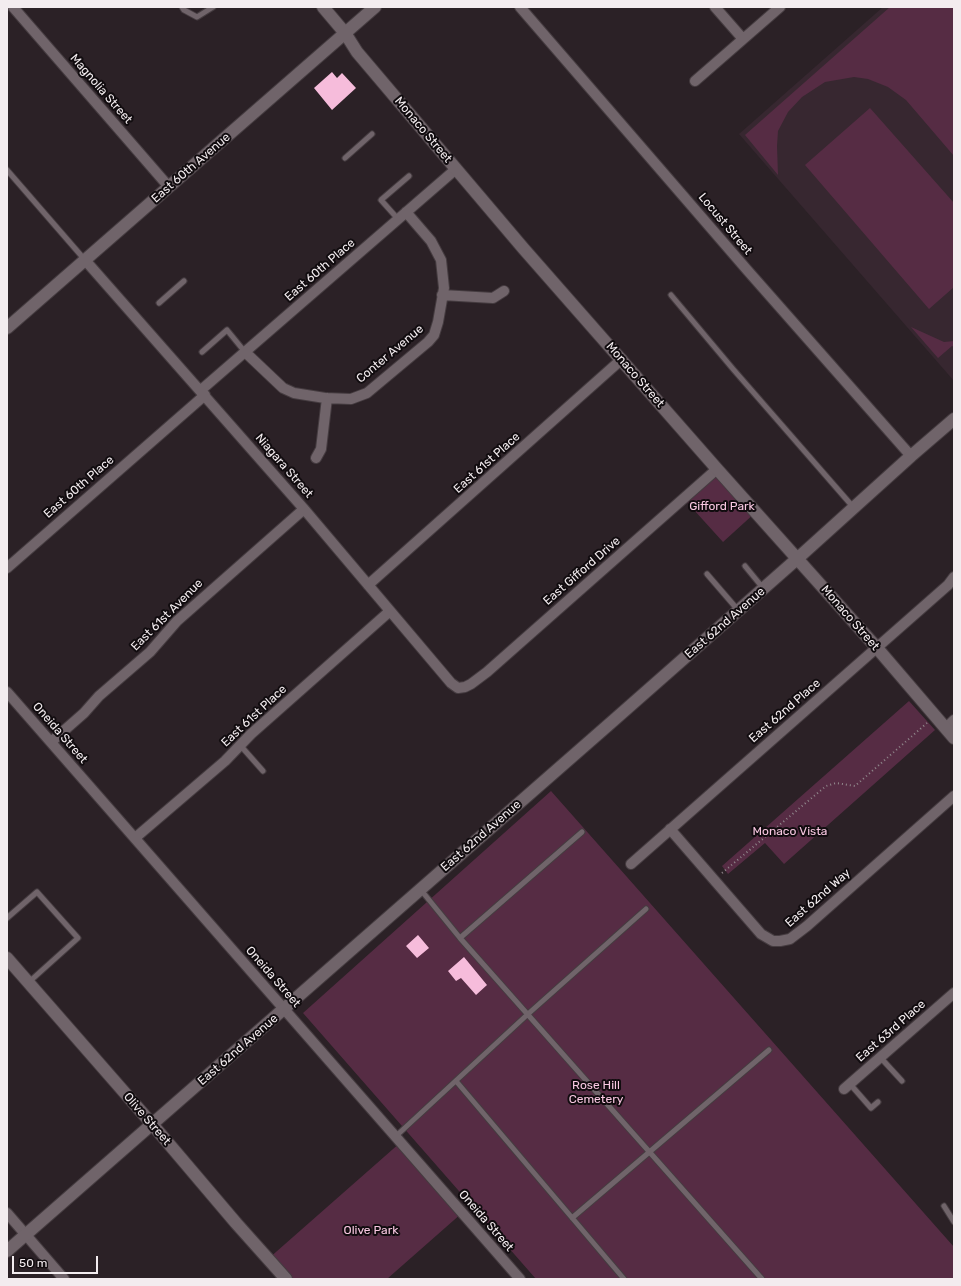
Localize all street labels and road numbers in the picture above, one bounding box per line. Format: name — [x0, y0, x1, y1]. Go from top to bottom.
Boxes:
street label: Magnolia Street — [67, 51, 135, 127]
street label: Monaco Street — [391, 94, 455, 166]
street label: East 60th Avenue — [149, 130, 233, 206]
street label: Locust Street — [695, 190, 755, 258]
street label: East 60th Place — [282, 236, 358, 304]
street label: Conter Avenue — [354, 322, 426, 386]
street label: Monaco Street — [603, 340, 667, 410]
street label: East 61st Place — [451, 430, 523, 496]
street label: Niagara Street — [252, 431, 316, 501]
street label: East 60th Place — [41, 453, 117, 521]
street label: East Gifford Drive — [541, 534, 623, 608]
street label: East 61st Avenue — [128, 576, 206, 654]
street label: Monaco Street — [818, 583, 882, 653]
street label: East 62nd Avenue — [682, 584, 768, 662]
street label: East 62nd Place — [746, 676, 824, 746]
street label: East 61st Place — [218, 682, 290, 750]
street label: Oneida Street — [29, 699, 91, 767]
street label: East 62nd Avenue — [438, 797, 524, 875]
street label: East 62nd Way — [782, 866, 854, 930]
street label: Oneida Street — [242, 943, 304, 1011]
street label: East 63rd Place — [853, 997, 929, 1065]
street label: East 62nd Avenue — [195, 1011, 281, 1089]
street label: Olive Street — [120, 1090, 174, 1148]
street label: Oneida Street — [455, 1187, 517, 1255]

